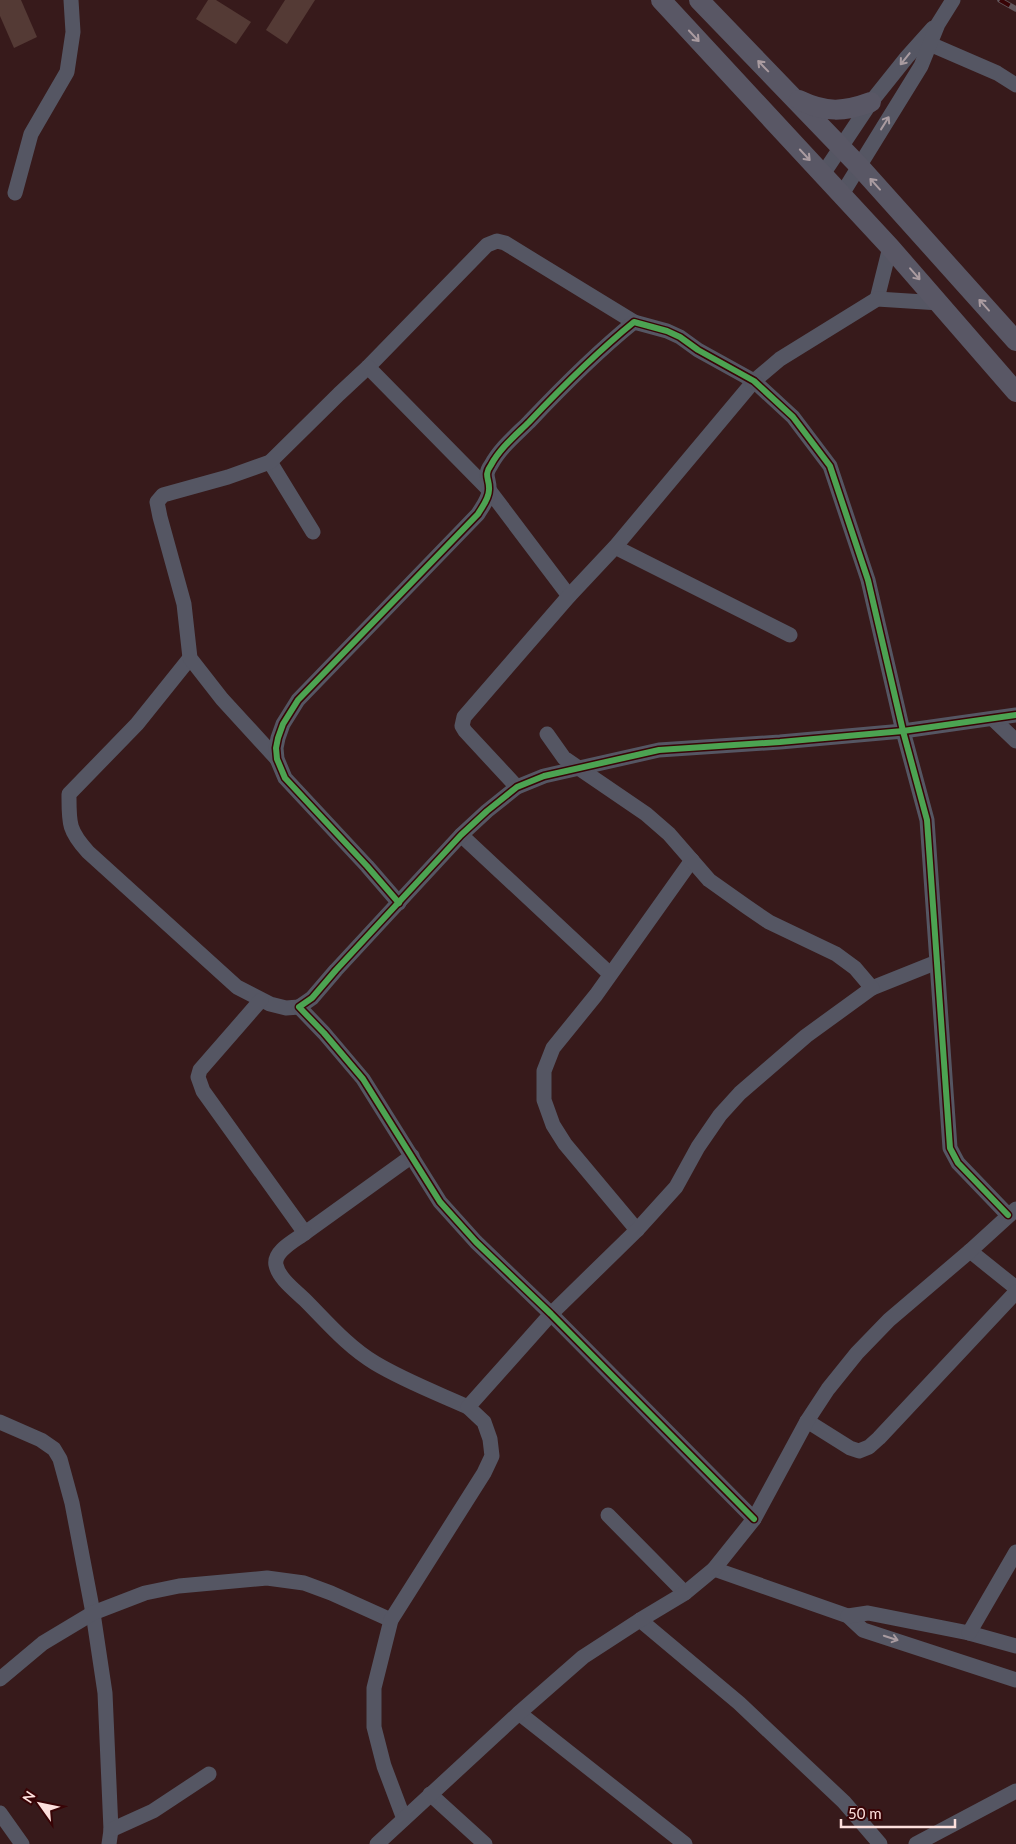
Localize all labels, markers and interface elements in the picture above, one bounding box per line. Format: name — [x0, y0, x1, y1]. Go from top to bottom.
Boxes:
one-way arrow — [688, 29, 700, 42]
one-way arrow — [900, 52, 911, 65]
one-way arrow — [757, 60, 769, 73]
one-way arrow — [880, 116, 891, 130]
one-way arrow — [799, 148, 811, 161]
one-way arrow — [869, 177, 881, 190]
one-way arrow — [909, 268, 921, 281]
one-way arrow — [978, 298, 990, 311]
one-way arrow — [882, 1634, 898, 1643]
north arrow — [15, 1779, 65, 1829]
text: N — [19, 1787, 39, 1806]
scale bar — [841, 1796, 955, 1828]
text: 50 m — [848, 1804, 882, 1822]

